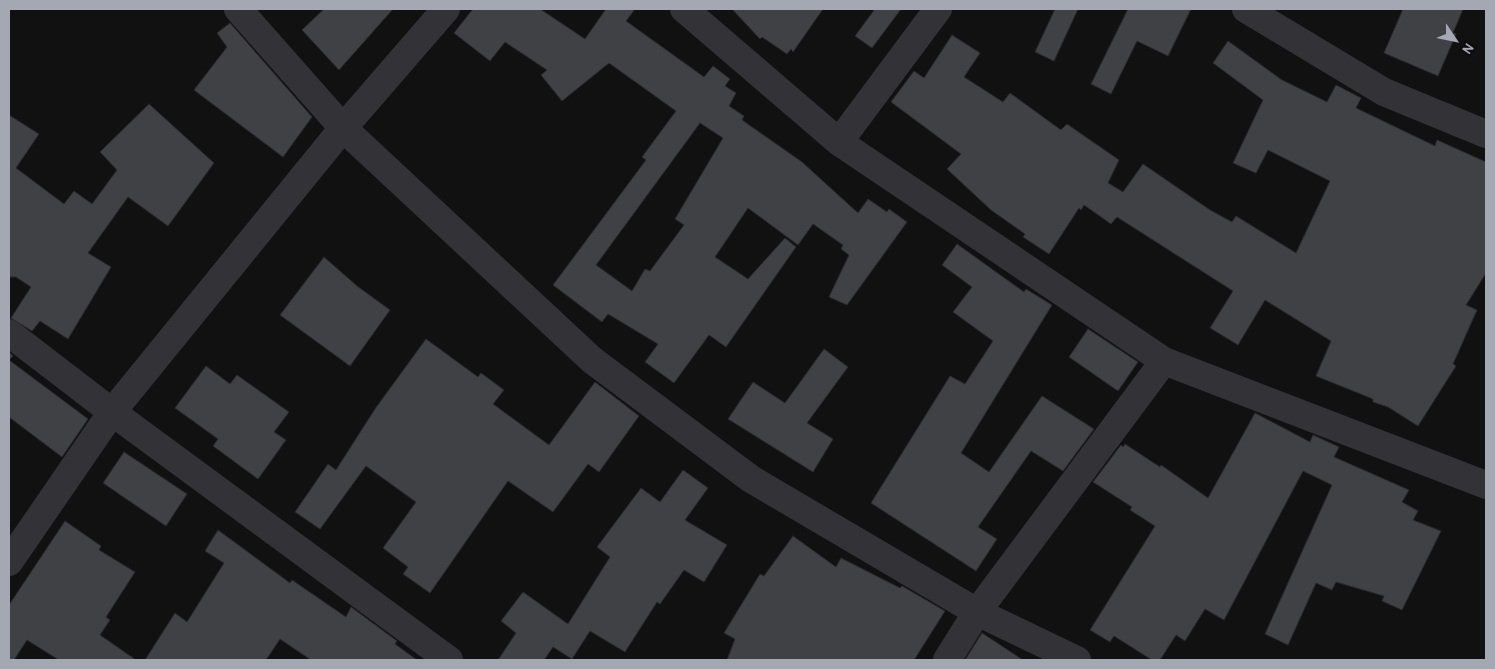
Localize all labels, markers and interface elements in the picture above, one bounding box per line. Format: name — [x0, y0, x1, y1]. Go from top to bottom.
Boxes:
north arrow — [1430, 15, 1480, 65]
text: N — [1458, 40, 1478, 58]

